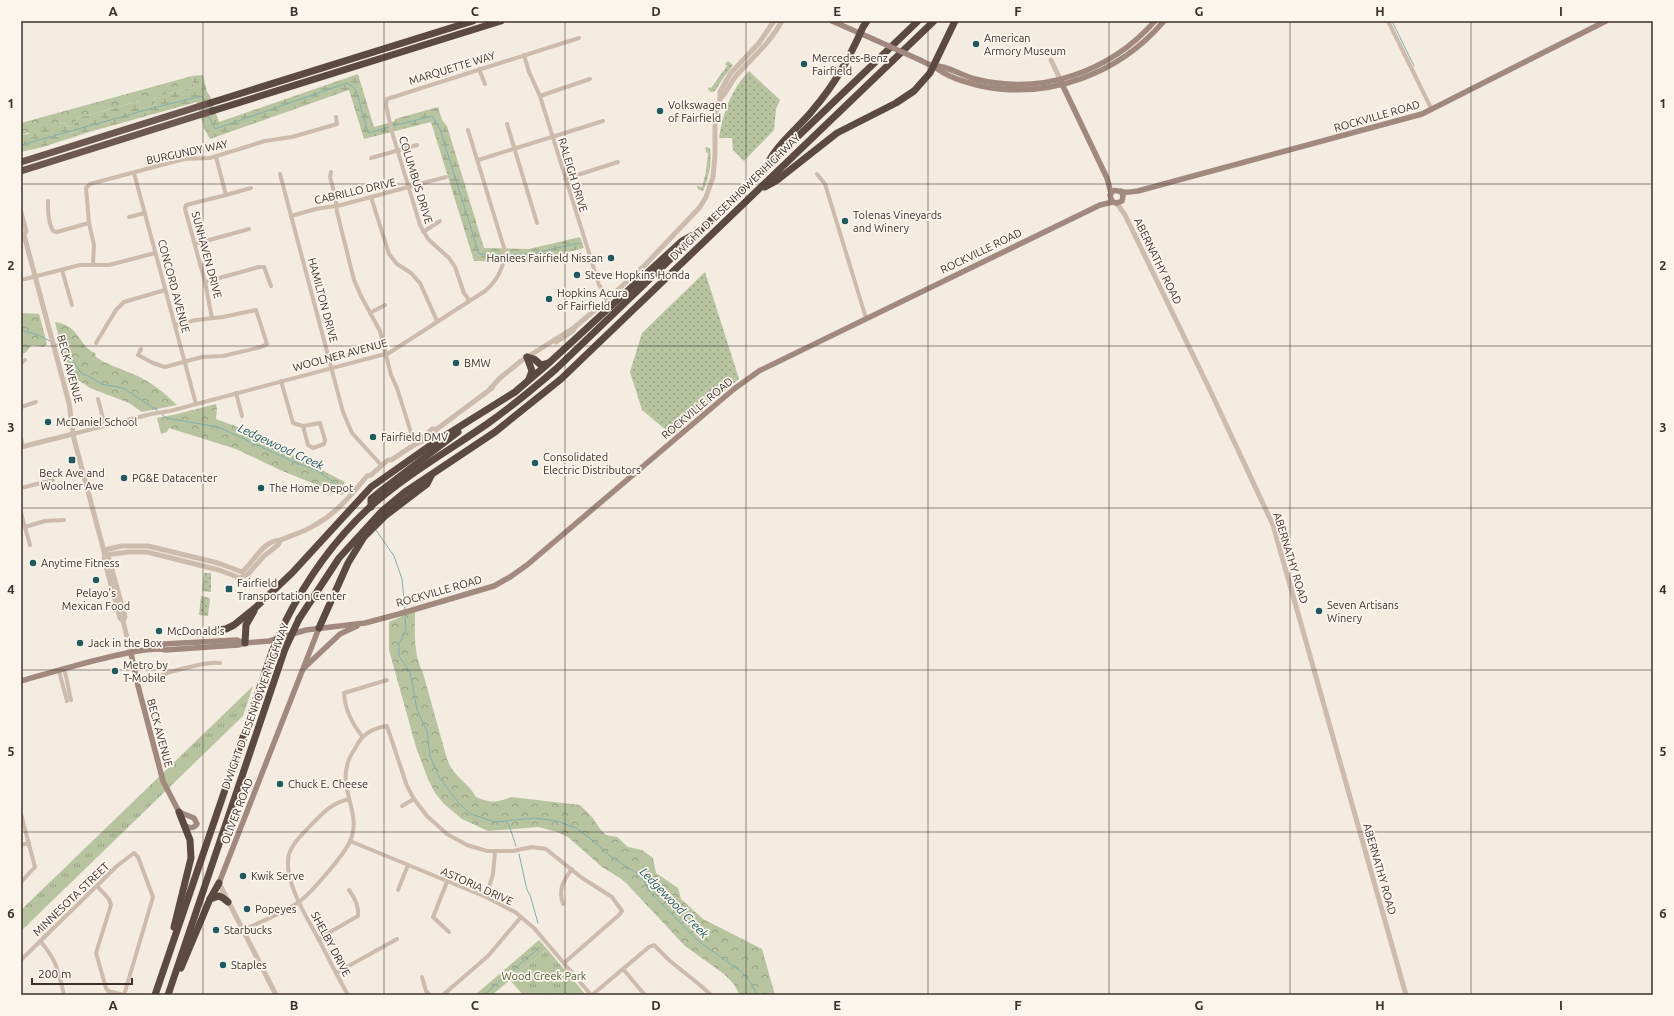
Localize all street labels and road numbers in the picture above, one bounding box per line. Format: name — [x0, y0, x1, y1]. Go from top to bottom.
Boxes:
street label: MARQUETTE WAY — [407, 49, 497, 87]
street label: ROCKVILLE ROAD — [1333, 98, 1422, 134]
street label: DWIGHT D. EISENHOWER HIGHWAY — [668, 131, 803, 262]
street label: COLUMBUS DRIVE — [397, 135, 435, 225]
street label: RALEIGH DRIVE — [556, 136, 590, 214]
street label: BURGUNDY WAY — [145, 137, 229, 167]
street label: CABRILLO DRIVE — [313, 176, 397, 206]
street label: SUNHAVEN DRIVE — [190, 210, 224, 300]
street label: ABERNATHY ROAD — [1132, 216, 1184, 306]
street label: ROCKVILLE ROAD — [938, 226, 1024, 276]
street label: CONCORD AVENUE — [156, 238, 192, 334]
street label: HAMILTON DRIVE — [306, 256, 340, 344]
street label: BECK AVENUE — [55, 334, 85, 404]
street label: WOOLNER AVENUE — [291, 337, 389, 373]
street label: ROCKVILLE ROAD — [659, 375, 735, 441]
street label: ABERNATHY ROAD — [1271, 511, 1311, 605]
street label: ROCKVILLE ROAD — [395, 573, 484, 609]
street label: DWIGHT D. EISENHOWER HIGHWAY — [219, 621, 291, 791]
street label: BECK AVENUE — [145, 698, 175, 768]
street label: OLIVER ROAD — [219, 776, 255, 846]
street label: ABERNATHY ROAD — [1361, 822, 1399, 916]
street label: MINNESOTA STREET — [31, 860, 111, 938]
street label: ASTORIA DRIVE — [439, 865, 515, 907]
street label: SHELBY DRIVE — [309, 910, 353, 978]

